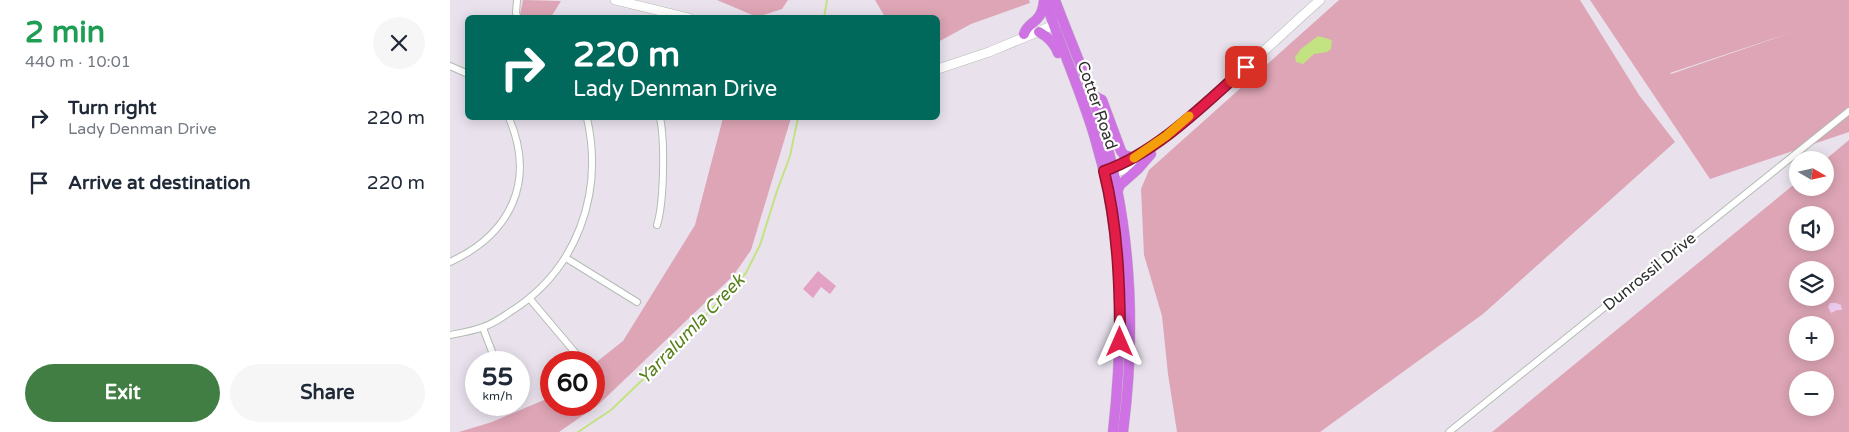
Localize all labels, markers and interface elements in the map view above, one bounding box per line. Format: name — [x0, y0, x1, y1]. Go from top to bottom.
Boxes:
text: 2 min — [25, 14, 105, 51]
button: close — [373, 17, 425, 69]
text: 220 m — [573, 34, 680, 76]
icon: right — [490, 35, 555, 100]
pin — [1225, 46, 1267, 88]
text: 440 m · 10:01 — [25, 52, 131, 72]
icon: arrive — [1232, 53, 1260, 81]
street label: Cotter Road — [1073, 58, 1122, 152]
text: Lady Denman Drive — [573, 76, 777, 102]
text: Turn right — [68, 97, 156, 119]
icon: right — [25, 104, 53, 132]
text: 220 m — [367, 107, 425, 129]
text: Lady Denman Drive — [68, 119, 217, 139]
north arrow — [1789, 151, 1834, 196]
map controls — [1789, 151, 1834, 416]
icon: arrive — [25, 169, 53, 197]
text: Arrive at destination — [68, 172, 251, 194]
text: 220 m — [367, 172, 425, 194]
button: sound — [1789, 206, 1834, 251]
street label: Dunrossil Drive — [1599, 228, 1700, 315]
button: layers — [1789, 261, 1834, 306]
water label: Yarralumla Creek — [633, 269, 750, 389]
position arrow — [1093, 315, 1145, 367]
button: + — [1789, 316, 1834, 361]
speed limit sign: 60 — [540, 351, 605, 416]
text: 55 — [482, 362, 513, 392]
button: Exit — [25, 364, 220, 422]
button: Share — [230, 364, 425, 422]
button: − — [1789, 371, 1834, 416]
text: km/h — [482, 389, 513, 403]

